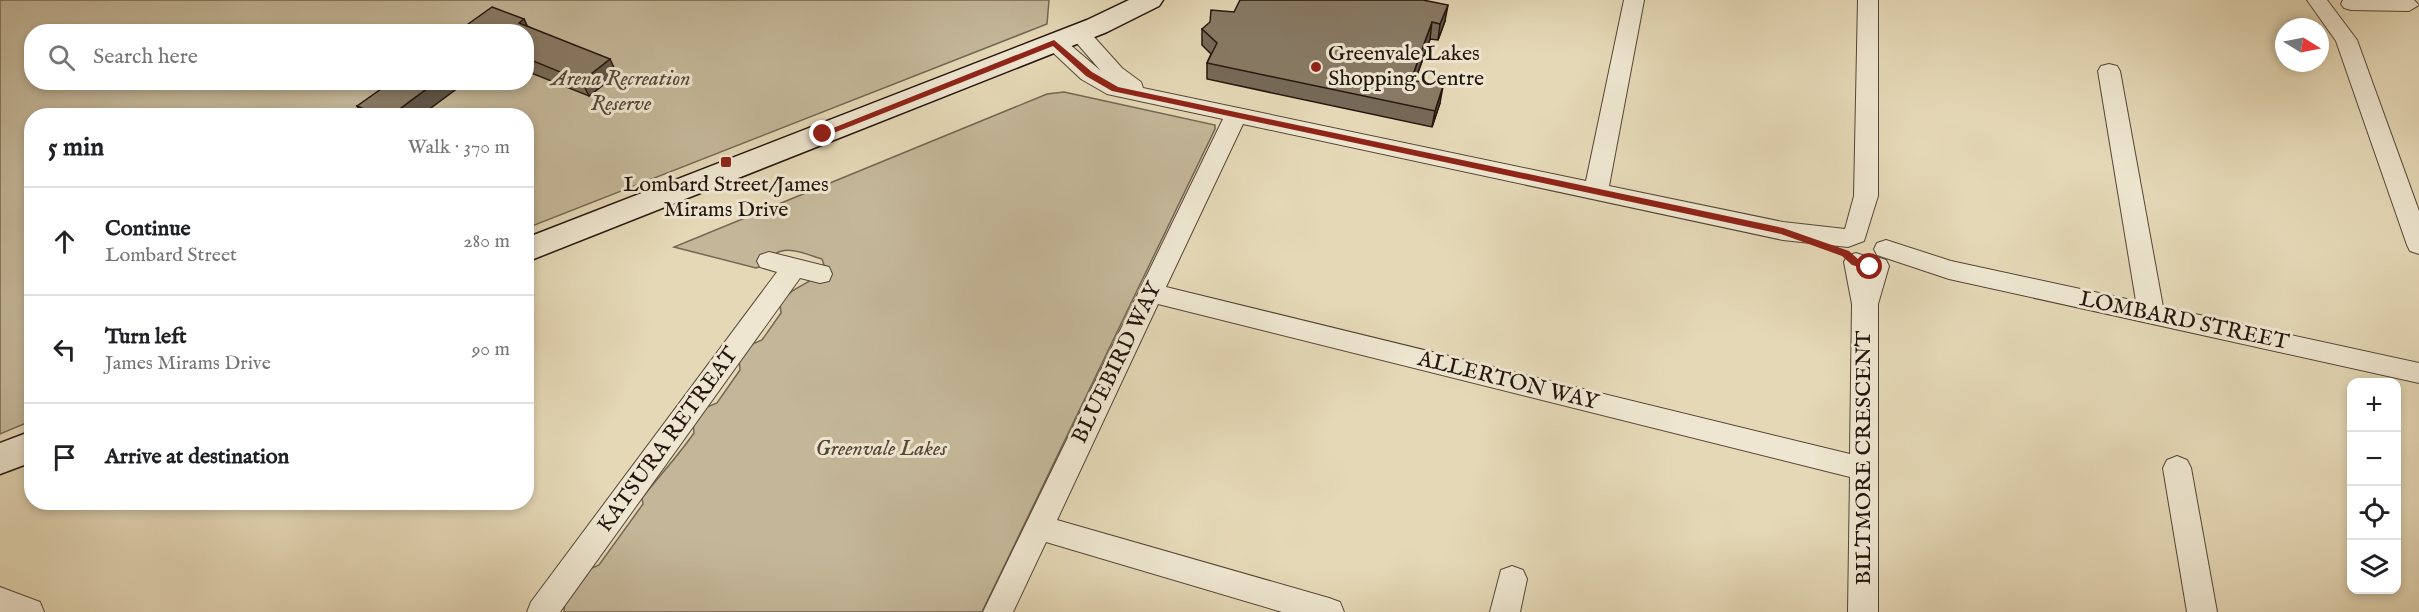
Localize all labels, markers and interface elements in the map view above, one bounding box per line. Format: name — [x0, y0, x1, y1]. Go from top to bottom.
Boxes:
north arrow — [2275, 18, 2329, 72]
search box — [24, 24, 534, 90]
place label: Greenvale Lakes Shopping Centre — [1328, 40, 1484, 93]
icon: search — [45, 41, 78, 74]
text: Search here — [93, 43, 198, 71]
marker: Greenvale Lakes Shopping Centre — [1309, 60, 1323, 74]
park label: Arena Recreation Reserve — [549, 65, 691, 118]
route end — [809, 120, 835, 146]
text: 5 min — [48, 131, 104, 164]
text: Walk · 370 m — [408, 135, 510, 160]
marker: Lombard Street/James Mirams Drive — [719, 155, 733, 169]
place label: Lombard Street/James Mirams Drive — [623, 171, 829, 224]
text: Continue — [105, 215, 191, 243]
icon: ahead — [48, 225, 81, 258]
text: 280 m — [463, 229, 510, 254]
text: Lombard Street — [105, 243, 237, 268]
route start — [1856, 253, 1882, 279]
street label: BLUEBIRD WAY — [1066, 277, 1169, 448]
street label: LOMBARD STREET — [2077, 285, 2291, 357]
text: Turn left — [105, 323, 187, 351]
street label: BILTMORE CRESCENT — [1850, 331, 1878, 585]
icon: left — [48, 333, 81, 366]
text: 90 m — [472, 337, 510, 362]
street label: KATSURA RETREAT — [591, 342, 745, 538]
street label: ALLERTON WAY — [1414, 345, 1602, 417]
text: James Mirams Drive — [105, 351, 271, 376]
map controls — [2347, 378, 2401, 594]
button: + — [2347, 378, 2401, 432]
button: − — [2347, 432, 2401, 486]
park label: Greenvale Lakes — [815, 435, 947, 463]
icon: arrive — [48, 441, 81, 474]
text: Arrive at destination — [105, 443, 289, 471]
button: locate — [2347, 486, 2401, 540]
button: layers — [2347, 540, 2401, 594]

